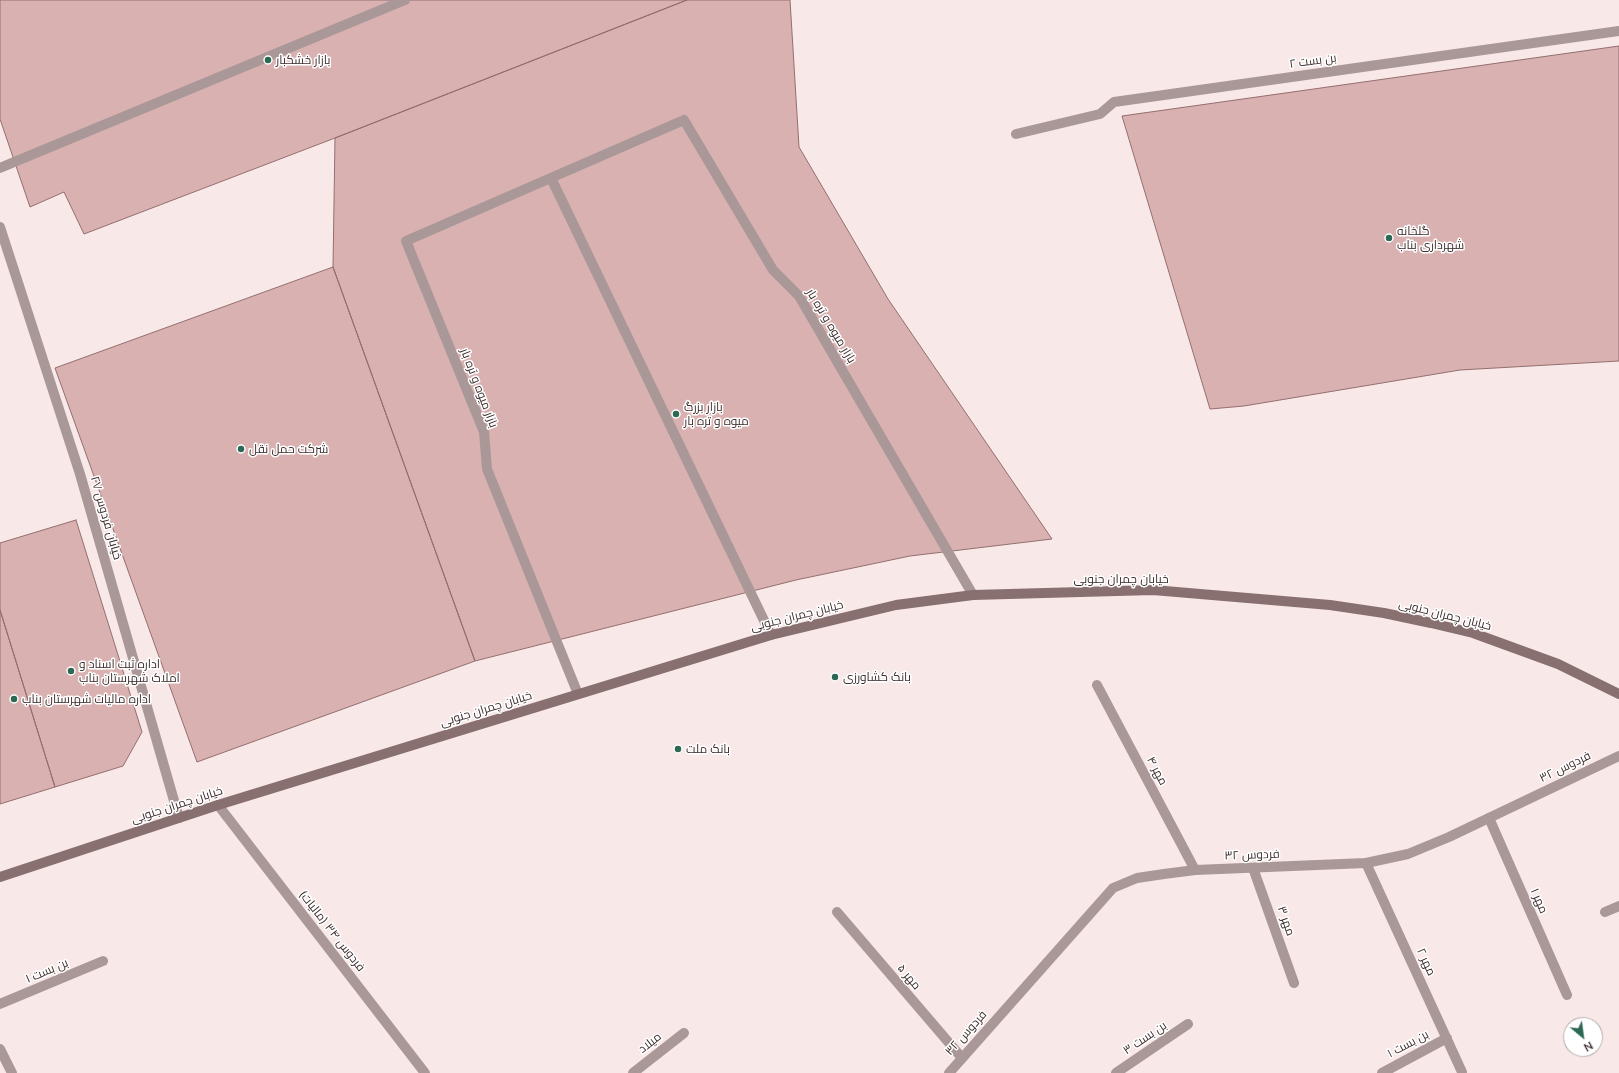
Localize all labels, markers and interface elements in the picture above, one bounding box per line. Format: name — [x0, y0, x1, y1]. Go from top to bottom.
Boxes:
street label: بن بست ۲ — [1288, 51, 1338, 71]
place label: بازار خشکبار — [276, 53, 331, 67]
marker: بازار خشکبار — [263, 55, 273, 65]
place label: گلخانه شهرداری بناب — [1397, 224, 1464, 252]
marker: گلخانه شهرداری بناب — [1384, 233, 1394, 243]
street label: بازار میوه و تره بار — [803, 286, 859, 366]
street label: بازار میوه و تره بار — [457, 346, 501, 430]
place label: بازار بزرگ میوه و تره بار — [684, 400, 749, 428]
marker: بازار بزرگ میوه و تره بار — [671, 409, 681, 419]
place label: شرکت حمل نقل — [249, 442, 328, 456]
marker: شرکت حمل نقل — [236, 444, 246, 454]
street label: خیابان فردوس ۲۷ — [87, 475, 125, 561]
street label: خیابان چمران جنوبی — [1073, 572, 1169, 586]
street label: خیابان چمران جنوبی — [1397, 596, 1493, 634]
street label: خیابان چمران جنوبی — [749, 597, 845, 635]
place label: اداره ثبت اسناد و املاک شهرستان بناب — [79, 657, 180, 685]
marker: اداره ثبت اسناد و املاک شهرستان بناب — [66, 666, 76, 676]
place label: بانک کشاورزی — [843, 670, 911, 684]
marker: بانک کشاورزی — [830, 672, 840, 682]
street label: خیابان چمران جنوبی — [438, 688, 534, 730]
place label: اداره مالیات شهرستان بناب — [22, 692, 151, 706]
marker: اداره مالیات شهرستان بناب — [9, 694, 19, 704]
place label: بانک ملت — [686, 742, 730, 756]
marker: بانک ملت — [673, 744, 683, 754]
street label: فردوس ۳۲ — [1537, 748, 1593, 786]
street label: مهر ۴ — [1144, 754, 1170, 788]
street label: خیابان چمران جنوبی — [129, 783, 225, 827]
street label: فردوس ۳۲ — [1224, 847, 1280, 863]
street label: مهر ۱ — [1527, 886, 1551, 916]
street label: فردوس ۳۴ (مالیات) — [296, 888, 368, 974]
street label: مهر ۳ — [1274, 904, 1298, 938]
street label: مهر ۲ — [1413, 946, 1439, 978]
street label: بن بست ۱ — [24, 956, 70, 986]
street label: مهر ۵ — [894, 961, 924, 993]
street label: فردوس ۳۲ — [942, 1008, 990, 1058]
north arrow — [1563, 1017, 1603, 1057]
street label: بن بست ۳ — [1121, 1018, 1169, 1058]
street label: بن بست ۱ — [1385, 1027, 1431, 1061]
street label: میلاد — [636, 1030, 664, 1056]
text: N — [1581, 1038, 1595, 1055]

